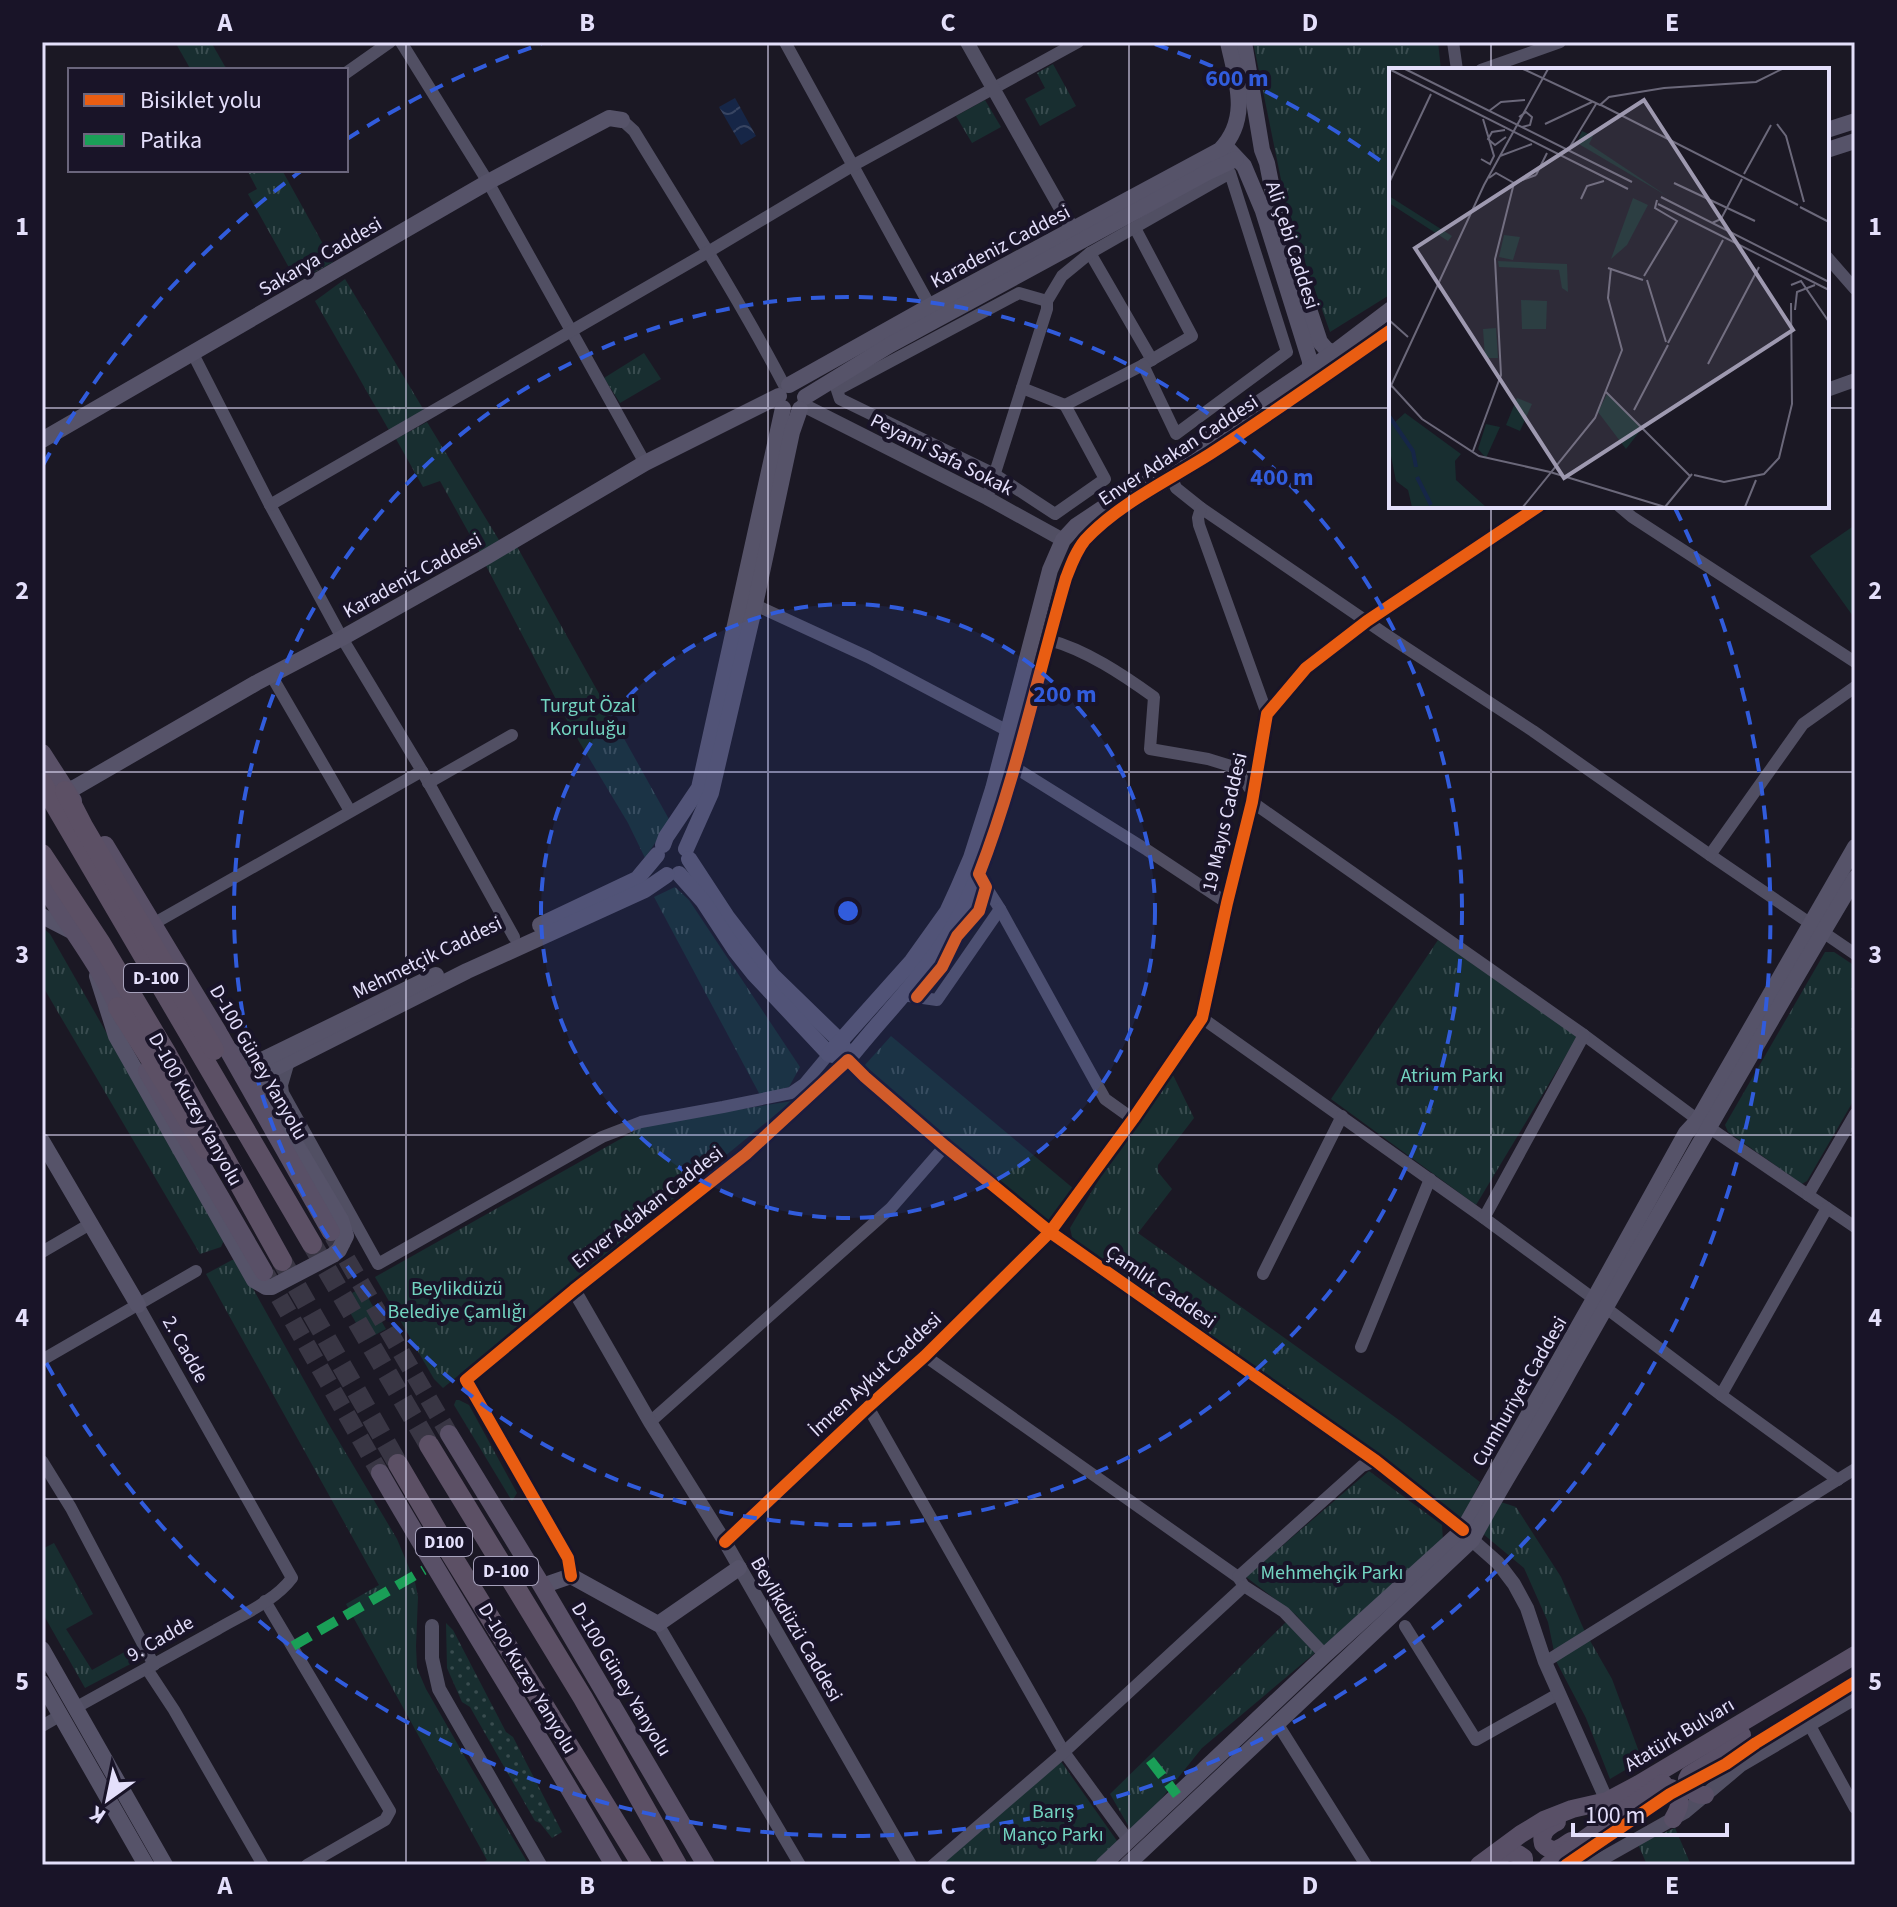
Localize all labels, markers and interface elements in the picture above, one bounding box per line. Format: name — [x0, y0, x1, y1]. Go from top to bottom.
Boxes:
text: A — [217, 4, 234, 41]
text: B — [579, 4, 595, 41]
text: C — [940, 4, 956, 41]
text: D — [1302, 4, 1318, 41]
text: E — [1665, 4, 1679, 41]
text: 600 m — [1205, 61, 1269, 96]
legend — [68, 68, 348, 172]
inset map — [1389, 68, 1829, 508]
text: Bisiklet yolu — [140, 83, 262, 118]
text: Patika — [140, 123, 202, 158]
street label: Ali Çebi Caddesi — [1258, 178, 1326, 313]
street label: Karadeniz Caddesi — [926, 198, 1075, 296]
text: 1 — [15, 208, 29, 245]
text: 1 — [1868, 208, 1882, 245]
street label: Sakarya Caddesi — [254, 210, 387, 303]
street label: Enver Adakan Caddesi — [1093, 389, 1264, 513]
street label: Peyami Safa Sokak — [865, 407, 1018, 503]
text: 400 m — [1250, 460, 1314, 495]
street label: Karadeniz Caddesi — [338, 526, 487, 626]
text: 2 — [15, 572, 29, 609]
text: 2 — [1868, 572, 1882, 609]
text: 200 m — [1033, 677, 1097, 712]
park label: Turgut Özal Koruluğu — [540, 692, 636, 743]
street label: 19 Mayıs Caddesi — [1195, 750, 1255, 895]
centre of rings — [834, 897, 862, 925]
street label: Mehmetçik Caddesi — [348, 910, 507, 1006]
text: 3 — [15, 936, 29, 973]
text: 3 — [1868, 936, 1882, 973]
road number: D-100 — [124, 964, 188, 992]
street label: D-100 Güney Yanyolu — [202, 980, 314, 1145]
street label: D-100 Kuzey Yanyolu — [141, 1028, 249, 1191]
park label: Atrium Parkı — [1401, 1062, 1504, 1090]
street label: Enver Adakan Caddesi — [566, 1140, 729, 1276]
street label: Çamlık Caddesi — [1100, 1238, 1221, 1335]
park label: Beylikdüzü Belediye Çamlığı — [387, 1275, 527, 1326]
text: 4 — [15, 1299, 29, 1336]
text: 4 — [1868, 1299, 1882, 1336]
street label: İmren Aykut Caddesi — [803, 1306, 948, 1444]
street label: 2. Cadde — [155, 1311, 215, 1388]
street label: Cumhuriyet Caddesi — [1465, 1311, 1574, 1472]
road number: D100 — [416, 1528, 472, 1556]
street label: Beylikdüzü Caddesi — [743, 1552, 849, 1707]
road number: D-100 — [474, 1557, 538, 1585]
park label: Mehmehçik Parkı — [1261, 1559, 1404, 1587]
street label: D-100 Güney Yanyolu — [564, 1597, 678, 1762]
street label: D-100 Kuzey Yanyolu — [471, 1598, 583, 1759]
street label: 9. Cadde — [122, 1609, 199, 1669]
text: 5 — [15, 1663, 29, 1700]
text: 5 — [1868, 1663, 1882, 1700]
street label: Atatürk Bulvarı — [1619, 1691, 1740, 1779]
north arrow — [68, 1759, 148, 1839]
scale bar — [1573, 1787, 1727, 1837]
text: K — [83, 1798, 112, 1832]
park label: Barış Manço Parkı — [1002, 1798, 1104, 1849]
text: 100 m — [1585, 1798, 1645, 1833]
text: A — [217, 1867, 234, 1904]
text: B — [579, 1867, 595, 1904]
text: C — [940, 1867, 956, 1904]
text: D — [1302, 1867, 1318, 1904]
text: E — [1665, 1867, 1679, 1904]

